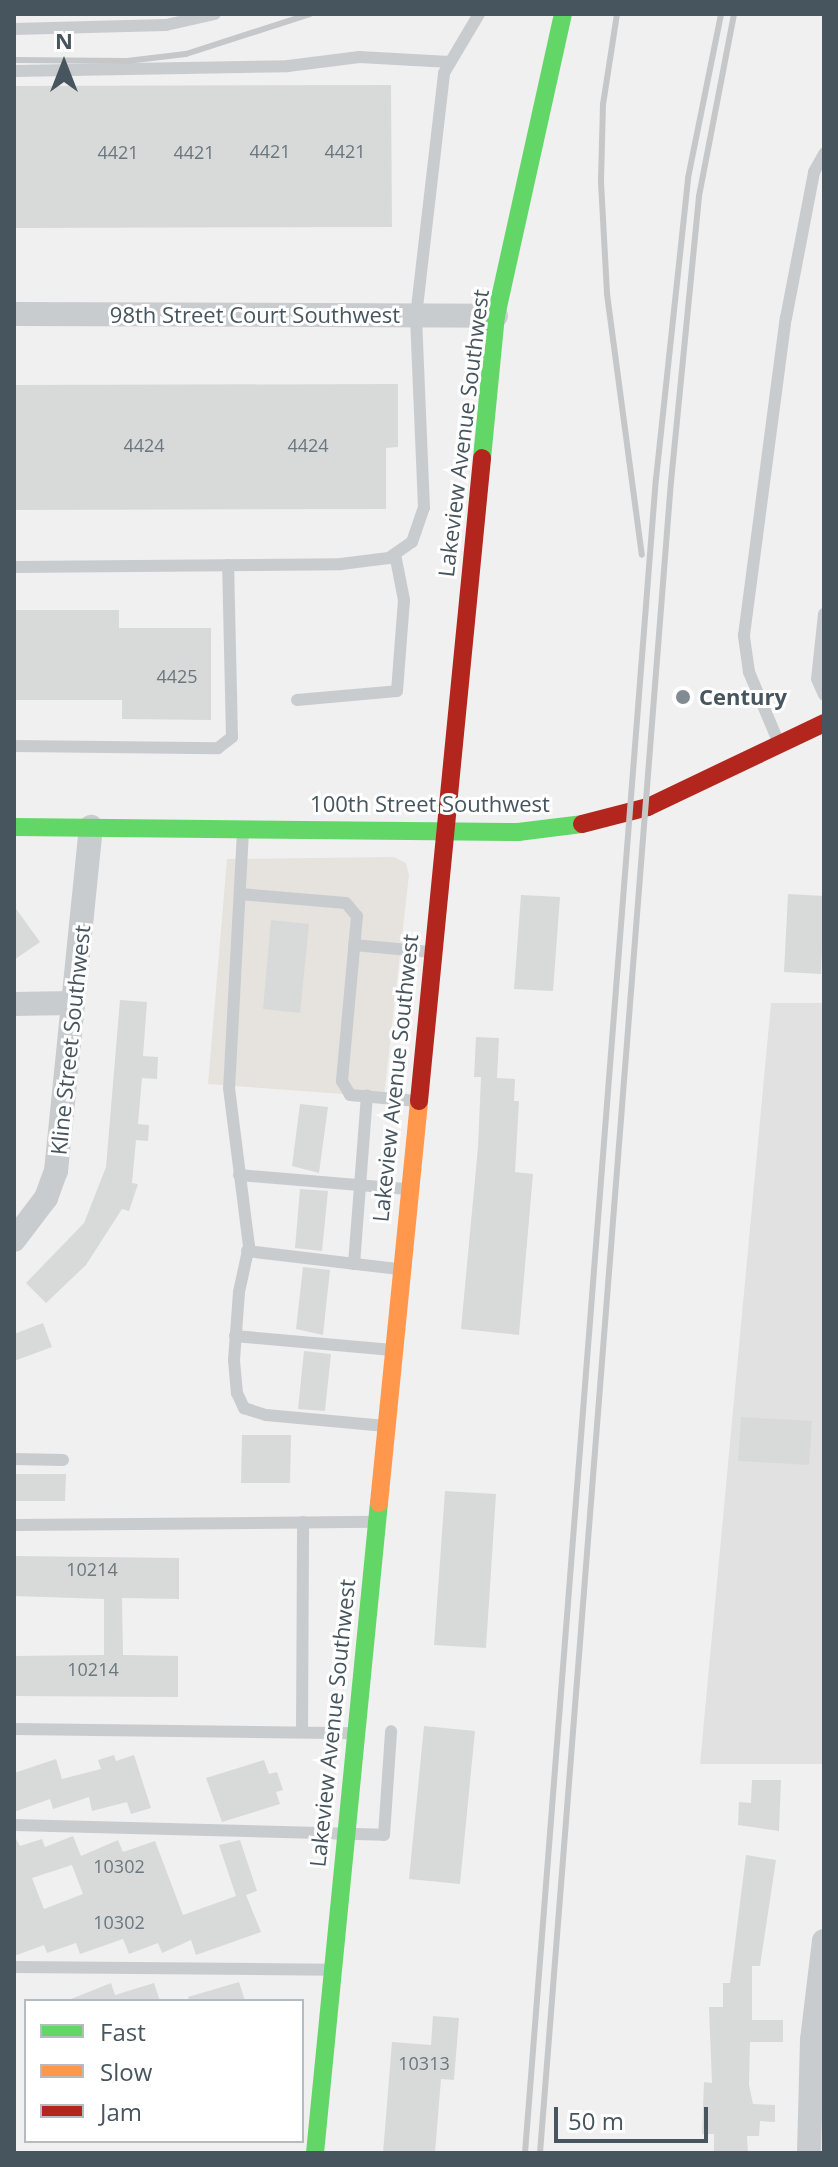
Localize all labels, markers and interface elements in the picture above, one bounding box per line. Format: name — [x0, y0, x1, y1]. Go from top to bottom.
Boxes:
north arrow — [24, 24, 104, 104]
text: N — [55, 25, 73, 55]
house number: 4421 — [249, 140, 291, 162]
house number: 4421 — [324, 140, 366, 162]
house number: 4421 — [97, 141, 139, 163]
house number: 4421 — [173, 141, 215, 163]
street label: Lakeview Avenue Southwest — [432, 288, 494, 578]
street label: 98th Street Court Southwest — [110, 302, 400, 328]
house number: 4424 — [123, 434, 165, 456]
house number: 4424 — [287, 434, 329, 456]
house number: 4425 — [156, 665, 198, 687]
place label: Century — [699, 684, 787, 710]
marker: Century — [674, 688, 692, 706]
street label: 100th Street Southwest — [310, 791, 550, 817]
street label: Kline Street Southwest — [45, 924, 95, 1156]
street label: Lakeview Avenue Southwest — [367, 933, 423, 1223]
house number: 10214 — [66, 1558, 118, 1580]
street label: Lakeview Avenue Southwest — [304, 1578, 360, 1868]
house number: 10214 — [67, 1658, 119, 1680]
house number: 10302 — [93, 1855, 145, 1877]
house number: 10302 — [93, 1911, 145, 1933]
legend — [24, 1999, 304, 2143]
text: Fast — [100, 2015, 146, 2048]
house number: 10313 — [398, 2052, 450, 2074]
text: Slow — [100, 2055, 152, 2088]
scale bar — [558, 2091, 712, 2141]
text: Jam — [100, 2095, 142, 2128]
text: 50 m — [568, 2104, 624, 2137]

